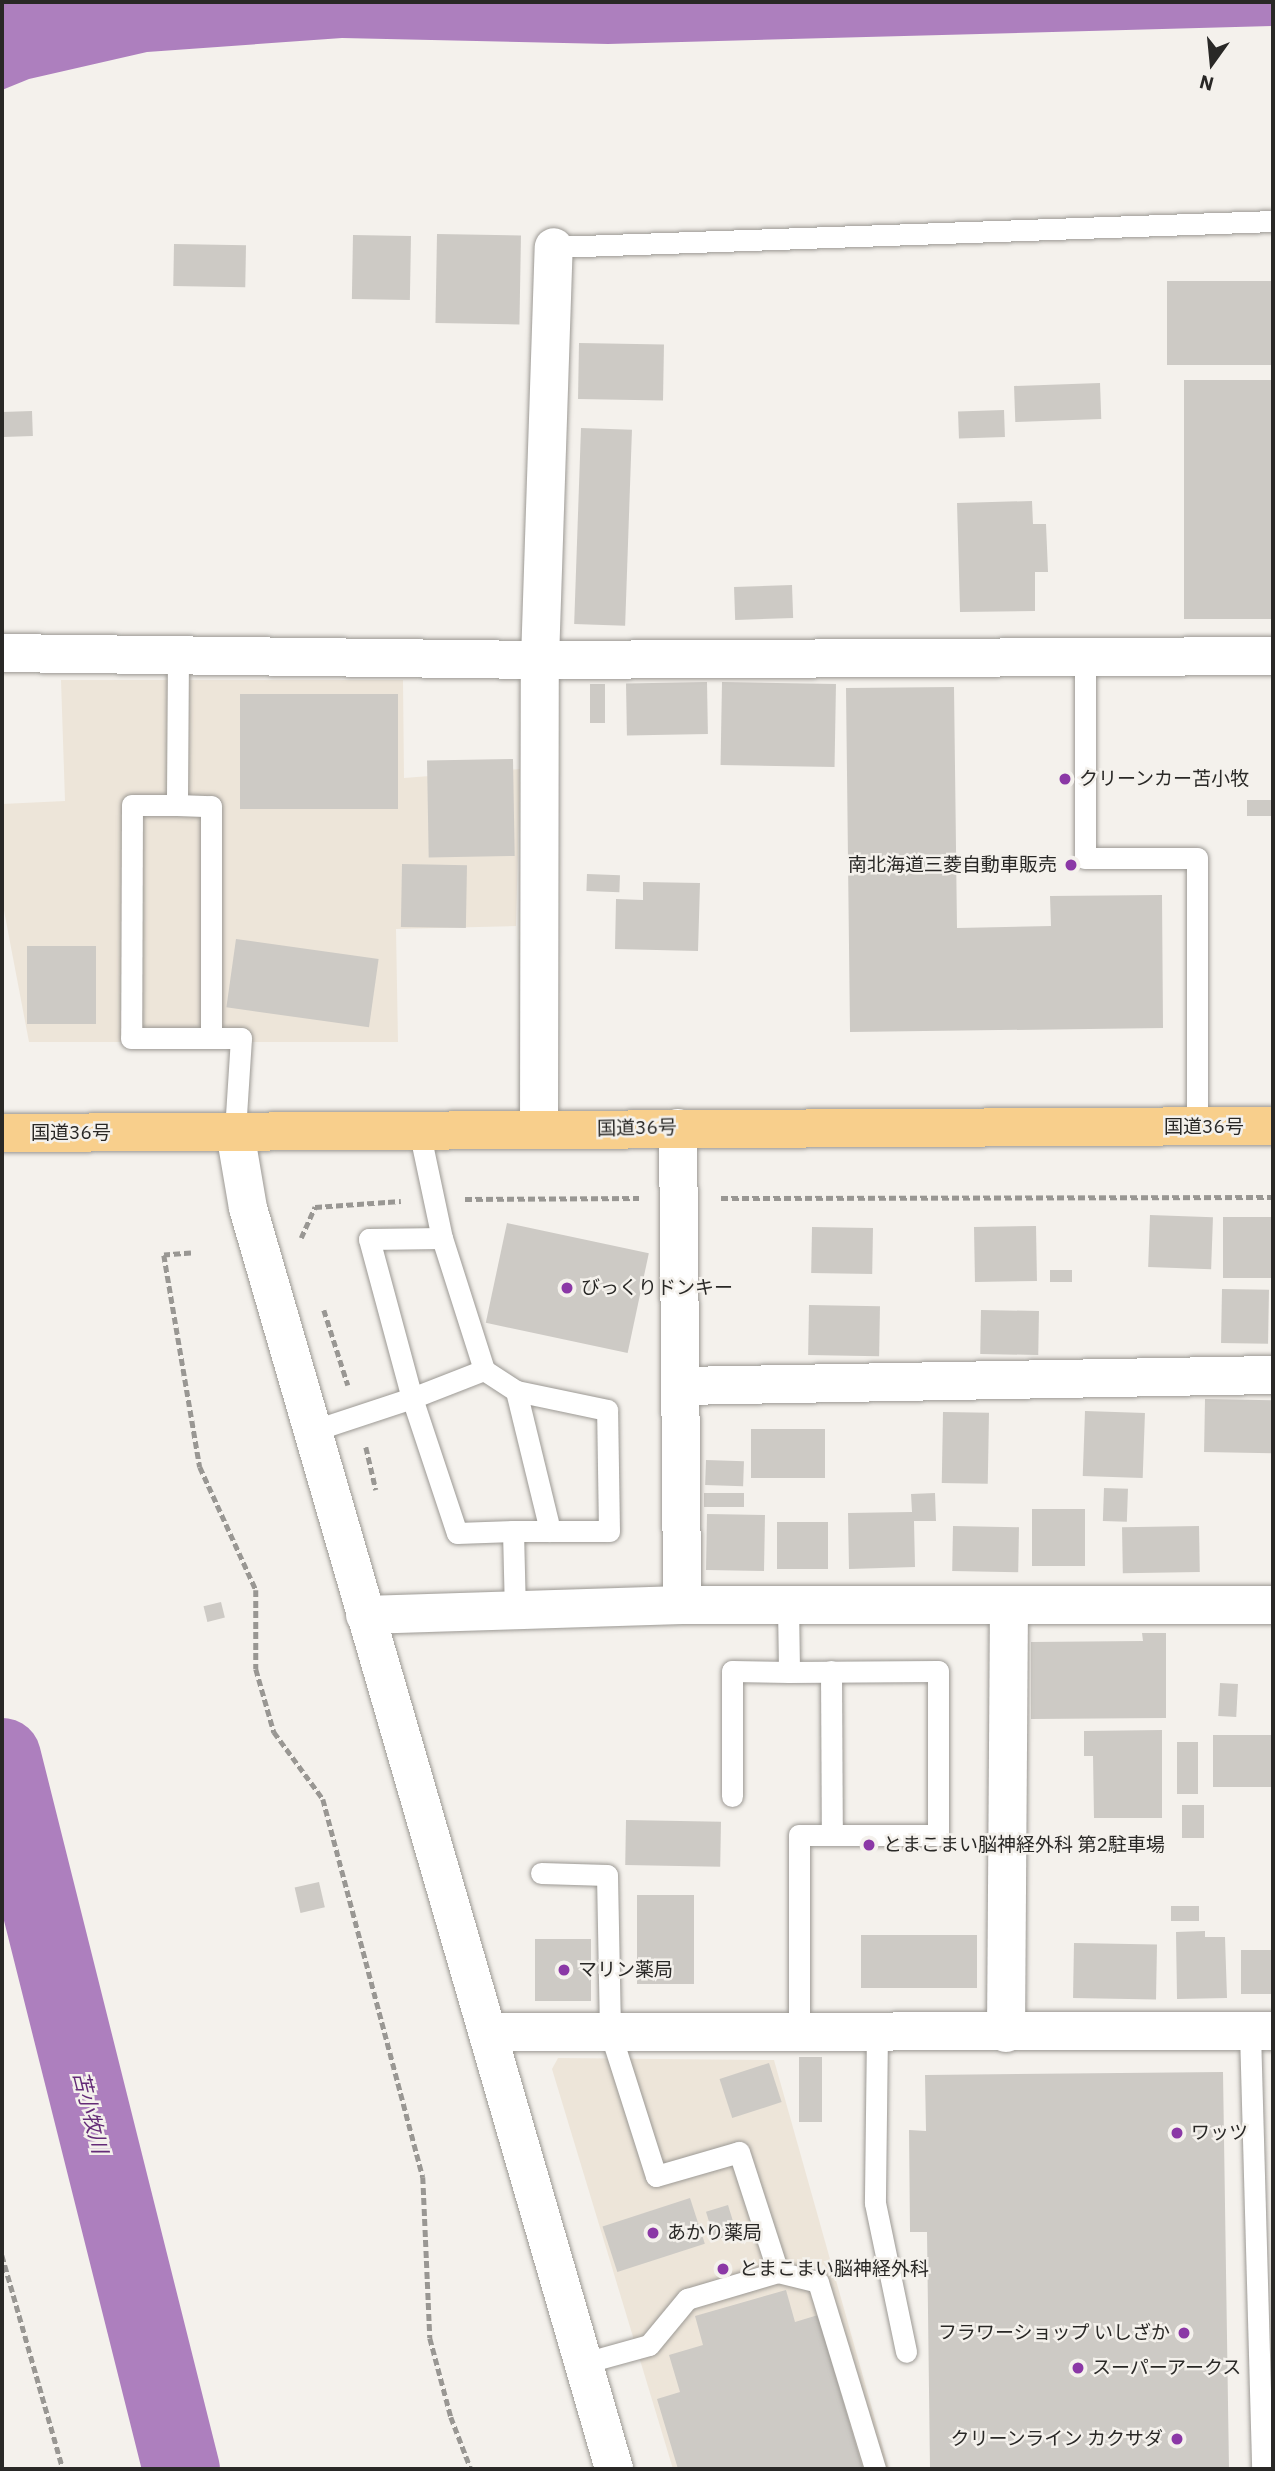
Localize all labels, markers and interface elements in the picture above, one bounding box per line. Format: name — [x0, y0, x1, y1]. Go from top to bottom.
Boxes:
north arrow — [1177, 28, 1247, 98]
text: N — [1197, 70, 1216, 97]
place label: クリーンカー苫小牧 — [1079, 768, 1250, 790]
marker: クリーンカー苫小牧 — [1057, 771, 1073, 787]
place label: 南北海道三菱自動車販売 — [848, 854, 1057, 876]
marker: 南北海道三菱自動車販売 — [1063, 857, 1079, 873]
street label: 国道36号 — [597, 1116, 677, 1140]
street label: 国道36号 — [1164, 1116, 1244, 1138]
street label: 国道36号 — [31, 1122, 111, 1144]
place label: びっくりドンキー — [581, 1277, 733, 1299]
marker: びっくりドンキー — [559, 1280, 575, 1296]
place label: とまこまい脳神経外科 第2駐車場 — [883, 1834, 1165, 1856]
marker: とまこまい脳神経外科 第2駐車場 — [861, 1837, 877, 1853]
place label: マリン薬局 — [578, 1959, 673, 1981]
marker: マリン薬局 — [556, 1962, 572, 1978]
water label: 苫小牧川 — [69, 2068, 113, 2156]
place label: ワッツ — [1191, 2122, 1248, 2144]
marker: ワッツ — [1169, 2125, 1185, 2141]
place label: あかり薬局 — [667, 2222, 762, 2244]
marker: あかり薬局 — [645, 2225, 661, 2241]
place label: とまこまい脳神経外科 — [739, 2258, 929, 2280]
marker: とまこまい脳神経外科 — [713, 2259, 733, 2279]
place label: フラワーショップ いしざか — [938, 2322, 1170, 2344]
marker: フラワーショップ いしざか — [1176, 2325, 1192, 2341]
place label: スーパーアークス — [1092, 2357, 1243, 2379]
marker: スーパーアークス — [1070, 2360, 1086, 2376]
place label: クリーンライン カクサダ — [950, 2428, 1163, 2450]
marker: クリーンライン カクサダ — [1169, 2431, 1185, 2447]

